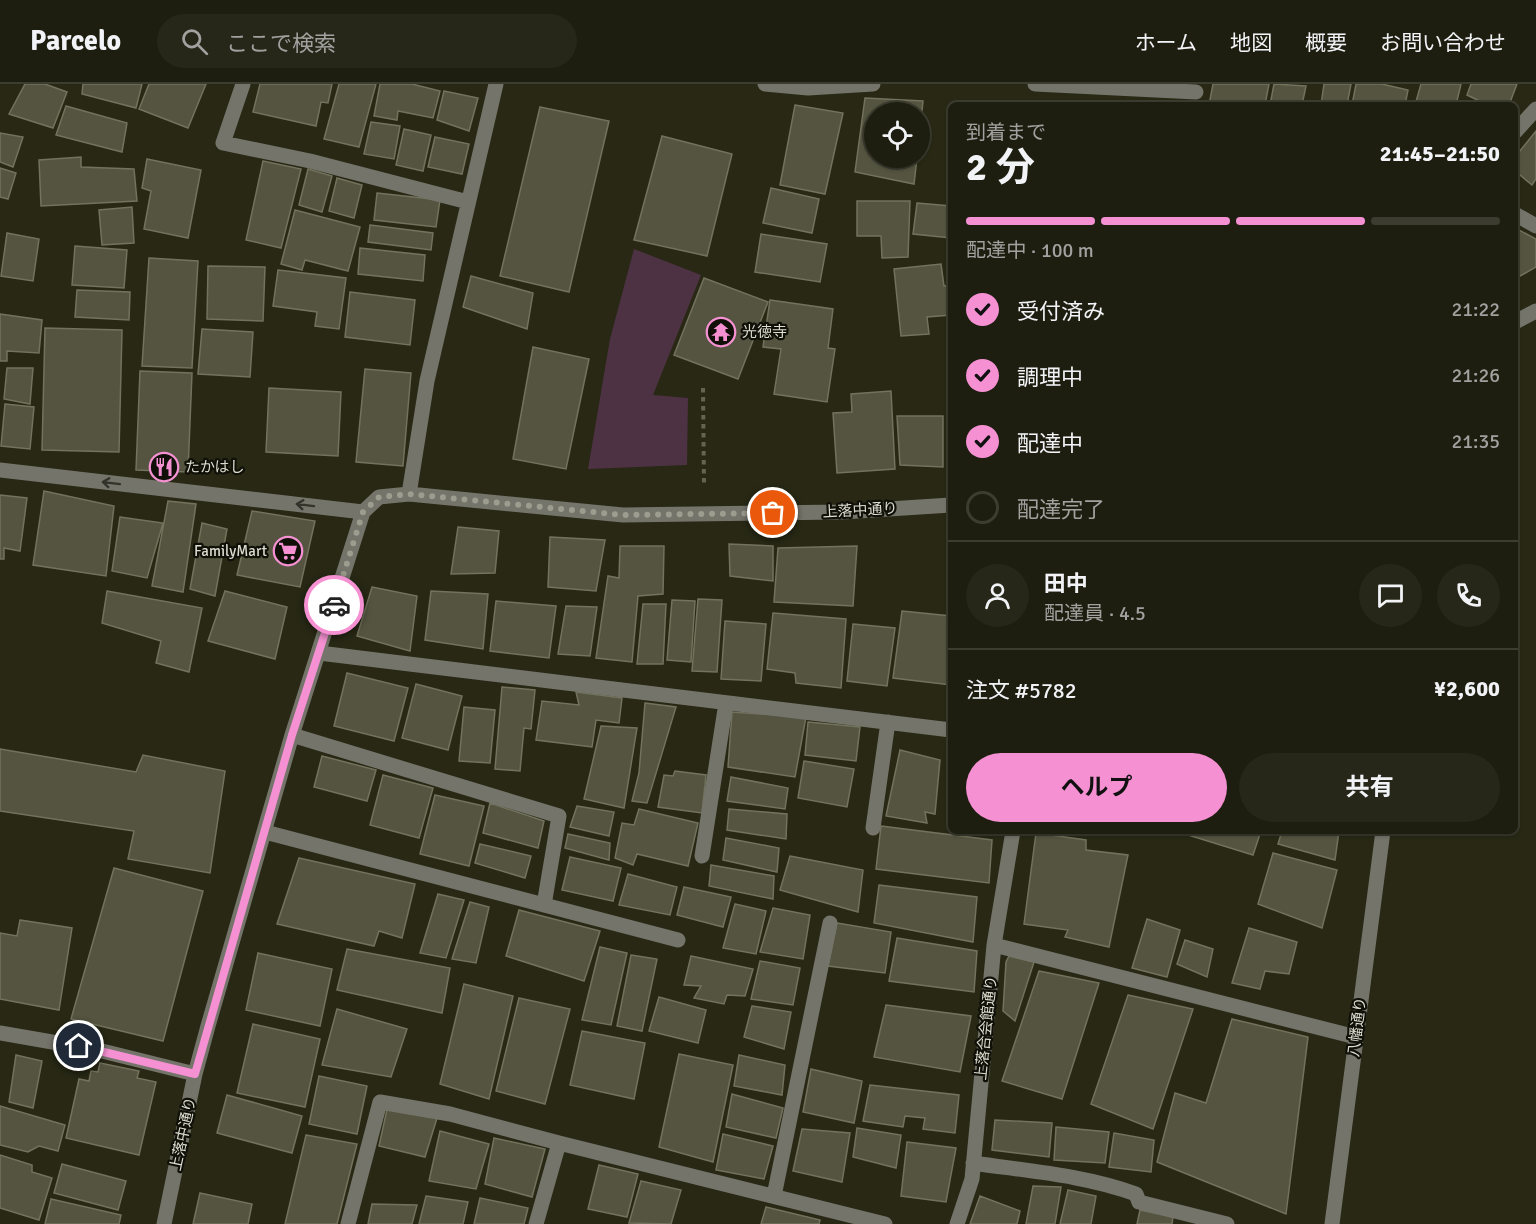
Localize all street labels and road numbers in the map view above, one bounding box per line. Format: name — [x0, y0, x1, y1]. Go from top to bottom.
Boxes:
street label: 上落中通り — [822, 499, 898, 521]
street label: 上落合会館通り — [972, 975, 1000, 1081]
street label: 八幡通り — [1344, 996, 1370, 1058]
street label: 上落中通り — [166, 1095, 200, 1173]

